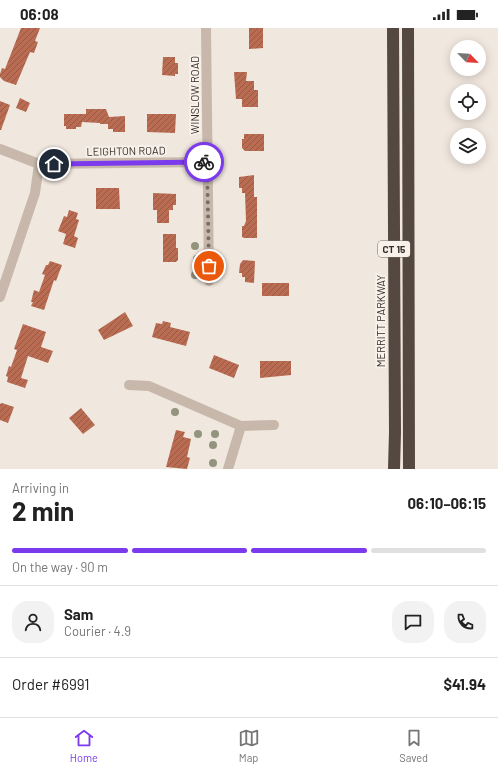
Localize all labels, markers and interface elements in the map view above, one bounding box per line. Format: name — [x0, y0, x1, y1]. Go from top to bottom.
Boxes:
text: 06:08 — [20, 5, 59, 23]
north arrow — [450, 40, 486, 76]
map controls — [450, 40, 486, 164]
street label: WINSLOW ROAD — [188, 56, 201, 134]
button: locate — [450, 84, 486, 120]
button: layers — [450, 128, 486, 164]
courier — [184, 142, 224, 182]
street label: LEIGHTON ROAD — [86, 143, 166, 158]
pin — [37, 147, 71, 181]
icon: bike — [193, 151, 215, 173]
icon: home — [43, 153, 65, 175]
road number: CT 15 — [378, 241, 410, 257]
pin — [192, 249, 226, 283]
icon: bag — [198, 255, 220, 277]
street label: MERRITT PARKWAY — [374, 275, 387, 367]
text: Arriving in — [12, 480, 69, 496]
text: 06:10–06:15 — [407, 494, 486, 512]
text: 2 min — [12, 495, 74, 526]
text: On the way · 90 m — [12, 559, 108, 575]
button: person — [12, 601, 54, 643]
button: chat — [392, 601, 434, 643]
button: phone — [444, 601, 486, 643]
text: Sam — [64, 605, 93, 623]
text: Courier · 4.9 — [64, 623, 131, 639]
text: Order #6991 — [12, 675, 90, 693]
text: $41.94 — [443, 675, 486, 693]
tab: Home — [70, 727, 98, 764]
tab: Map — [238, 727, 260, 764]
tab: Saved — [399, 727, 428, 764]

